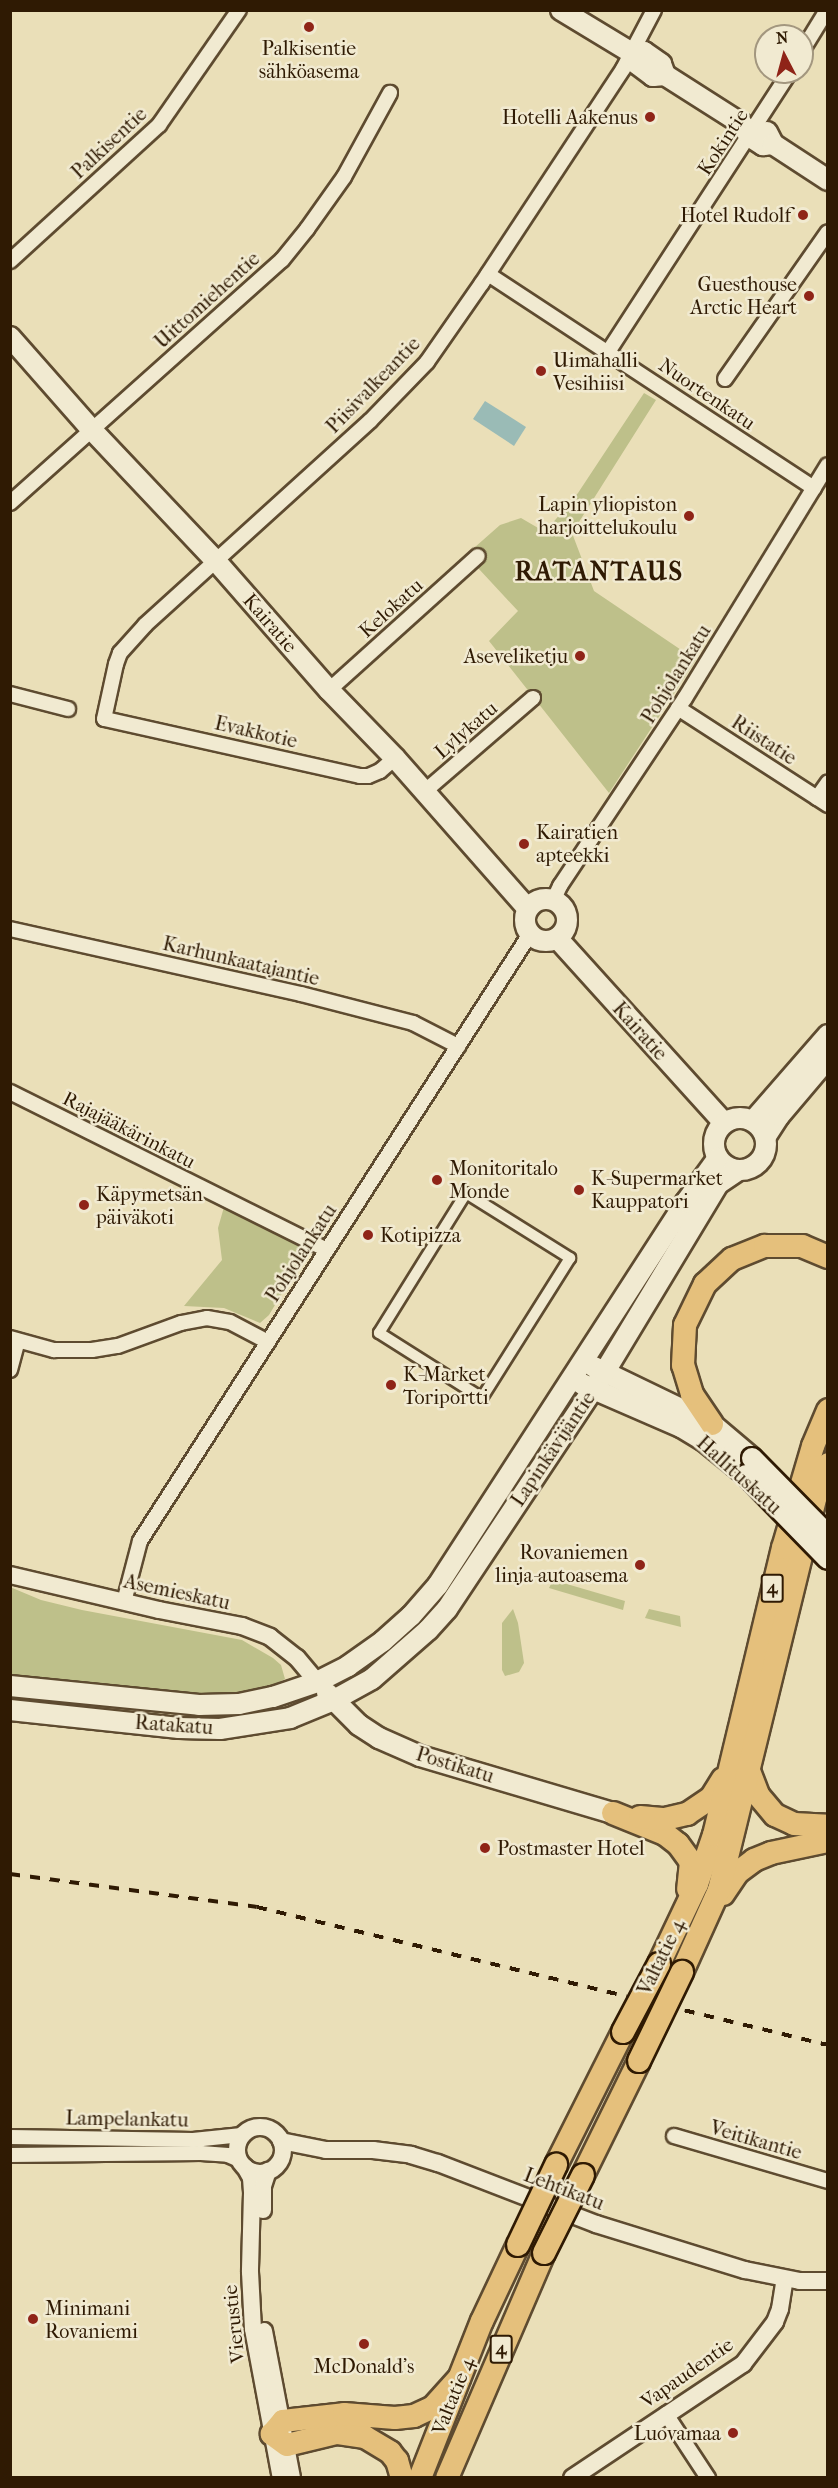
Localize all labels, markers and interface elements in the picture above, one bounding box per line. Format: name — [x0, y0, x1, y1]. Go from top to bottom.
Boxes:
marker: Palkisentie sähköasema — [302, 20, 316, 34]
north arrow — [754, 24, 814, 84]
text: N — [775, 28, 789, 48]
place label: Palkisentie sähköasema — [259, 36, 359, 83]
street label: Palkisentie — [66, 102, 152, 184]
street label: Kokintie — [693, 104, 753, 180]
place label: Hotelli Aakenus — [502, 105, 638, 129]
marker: Hotelli Aakenus — [643, 110, 657, 124]
place label: Hotel Rudolf — [680, 203, 791, 227]
marker: Hotel Rudolf — [796, 208, 810, 222]
street label: Uittomiehentie — [150, 247, 264, 353]
place label: Guesthouse Arctic Heart — [690, 272, 797, 319]
marker: Guesthouse Arctic Heart — [802, 289, 816, 303]
street label: Piisivalkeantie — [321, 332, 425, 438]
place label: Uimahalli Vesihiisi — [553, 348, 638, 395]
street label: Nuortenkatu — [654, 353, 760, 435]
marker: Uimahalli Vesihiisi — [534, 364, 548, 378]
place label: Lapin yliopiston harjoittelukoulu — [538, 492, 677, 539]
marker: Lapin yliopiston harjoittelukoulu — [682, 509, 696, 523]
district label: RATANTAUS — [515, 556, 683, 588]
street label: Kelokatu — [354, 573, 428, 643]
street label: Kairatie — [238, 589, 302, 657]
street label: Pohjolankatu — [636, 620, 716, 728]
place label: Aseveliketju — [464, 644, 568, 668]
marker: Aseveliketju — [573, 649, 587, 663]
street label: Lylykatu — [430, 696, 502, 764]
street label: Riistatie — [727, 710, 801, 770]
street label: Evakkotie — [212, 711, 300, 753]
place label: Kairatien apteekki — [536, 820, 618, 867]
marker: Kairatien apteekki — [517, 837, 531, 851]
street label: Karhunkaatajantie — [160, 931, 322, 991]
street label: Kairatie — [608, 997, 672, 1065]
street label: Rajajääkärinkatu — [59, 1086, 199, 1174]
place label: Monitoritalo Monde — [449, 1156, 558, 1203]
place label: K-Supermarket Kauppatori — [591, 1166, 723, 1213]
marker: Monitoritalo Monde — [430, 1173, 444, 1187]
place label: Käpymetsän päiväkoti — [96, 1182, 203, 1229]
marker: K-Supermarket Kauppatori — [572, 1183, 586, 1197]
marker: Käpymetsän päiväkoti — [77, 1198, 91, 1212]
street label: Pohjolankatu — [260, 1199, 342, 1307]
place label: Kotipizza — [380, 1223, 461, 1247]
marker: Kotipizza — [361, 1228, 375, 1242]
place label: K-Market Toriportti — [403, 1362, 489, 1409]
marker: K-Market Toriportti — [384, 1378, 398, 1392]
street label: Lapinkävijäntie — [506, 1387, 600, 1511]
street label: Hallituskatu — [692, 1431, 786, 1519]
place label: Rovaniemen linja-autoasema — [495, 1541, 628, 1588]
marker: Rovaniemen linja-autoasema — [633, 1558, 647, 1572]
street label: Asemieskatu — [122, 1569, 232, 1615]
road number: 4 — [760, 1573, 784, 1603]
street label: Ratakatu — [134, 1710, 214, 1740]
street label: Postikatu — [413, 1742, 497, 1788]
place label: Postmaster Hotel — [497, 1836, 644, 1860]
marker: Postmaster Hotel — [478, 1841, 492, 1855]
street label: Valtatie 4 — [632, 1915, 690, 1999]
street label: Lampelankatu — [65, 2106, 189, 2132]
street label: Veitikantie — [707, 2115, 805, 2165]
street label: Lehtikatu — [520, 2163, 608, 2215]
street label: Vierustie — [218, 2284, 250, 2364]
place label: Minimani Rovaniemi — [45, 2296, 138, 2343]
marker: Minimani Rovaniemi — [26, 2312, 40, 2326]
street label: Vapaudentie — [636, 2332, 738, 2414]
road number: 4 — [489, 2334, 513, 2364]
marker: McDonald's — [357, 2337, 371, 2351]
place label: McDonald's — [314, 2354, 414, 2378]
street label: Valtatie 4 — [427, 2354, 479, 2438]
place label: Luovamaa — [634, 2421, 721, 2445]
marker: Luovamaa — [726, 2426, 740, 2440]

